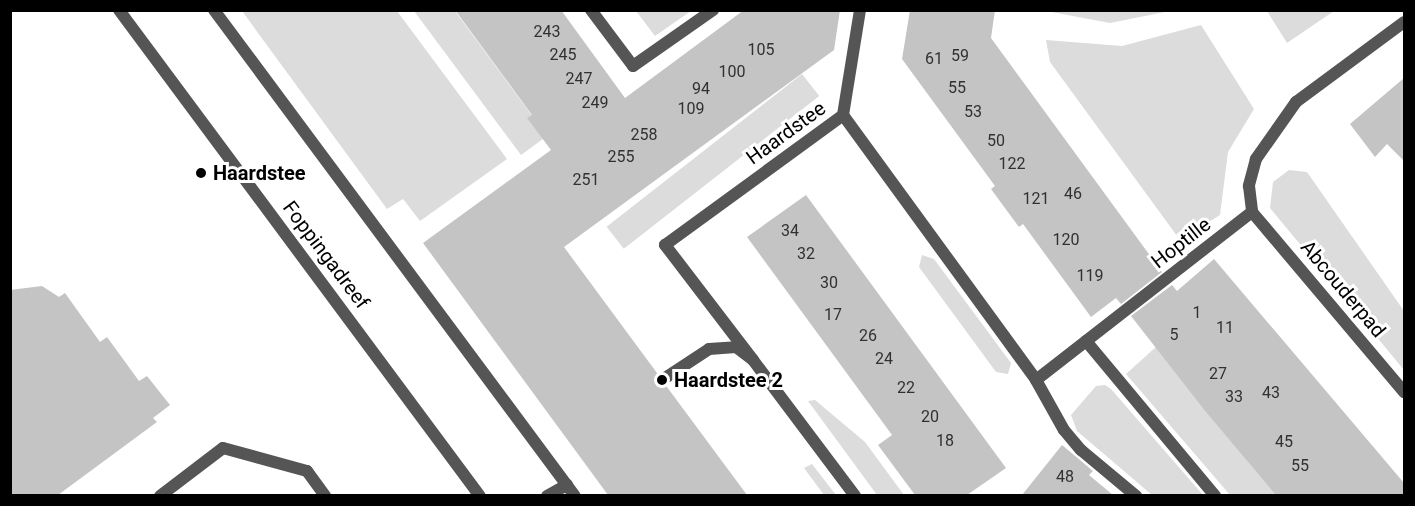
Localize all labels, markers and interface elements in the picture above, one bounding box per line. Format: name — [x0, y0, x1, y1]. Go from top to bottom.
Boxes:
house number: 243 — [534, 22, 560, 42]
house number: 105 — [748, 40, 774, 60]
house number: 245 — [550, 45, 576, 65]
house number: 59 — [951, 46, 969, 66]
house number: 61 — [925, 49, 943, 69]
house number: 100 — [719, 62, 745, 82]
house number: 247 — [566, 69, 592, 89]
house number: 55 — [948, 78, 966, 98]
house number: 94 — [692, 79, 710, 99]
house number: 249 — [582, 93, 608, 113]
street label: Haardstee — [742, 96, 830, 170]
house number: 109 — [678, 99, 704, 119]
house number: 53 — [964, 102, 982, 122]
house number: 258 — [631, 125, 657, 145]
house number: 50 — [987, 131, 1005, 151]
house number: 255 — [608, 147, 634, 167]
house number: 122 — [999, 154, 1025, 174]
place label: Haardstee — [213, 161, 306, 185]
marker: Haardstee — [194, 166, 208, 180]
house number: 251 — [573, 170, 599, 190]
house number: 46 — [1064, 184, 1082, 204]
house number: 121 — [1023, 189, 1049, 209]
street label: Foppingadreef — [278, 196, 374, 314]
street label: Hoptille — [1147, 212, 1215, 274]
house number: 34 — [781, 221, 799, 241]
house number: 120 — [1053, 230, 1079, 250]
street label: Abcouderpad — [1295, 236, 1391, 342]
house number: 32 — [797, 244, 815, 264]
house number: 119 — [1077, 266, 1103, 286]
house number: 30 — [820, 273, 838, 293]
house number: 1 — [1193, 303, 1201, 323]
house number: 17 — [824, 305, 842, 325]
house number: 11 — [1216, 318, 1234, 338]
house number: 5 — [1170, 325, 1178, 345]
house number: 26 — [859, 326, 877, 346]
house number: 24 — [875, 349, 893, 369]
house number: 27 — [1209, 364, 1227, 384]
place label: Haardstee 2 — [674, 368, 783, 392]
marker: Haardstee 2 — [655, 373, 669, 387]
house number: 22 — [897, 378, 915, 398]
house number: 43 — [1262, 383, 1280, 403]
house number: 33 — [1225, 387, 1243, 407]
house number: 20 — [921, 407, 939, 427]
house number: 18 — [936, 431, 954, 451]
house number: 45 — [1275, 432, 1293, 452]
house number: 55 — [1291, 456, 1309, 476]
house number: 48 — [1056, 467, 1074, 487]

